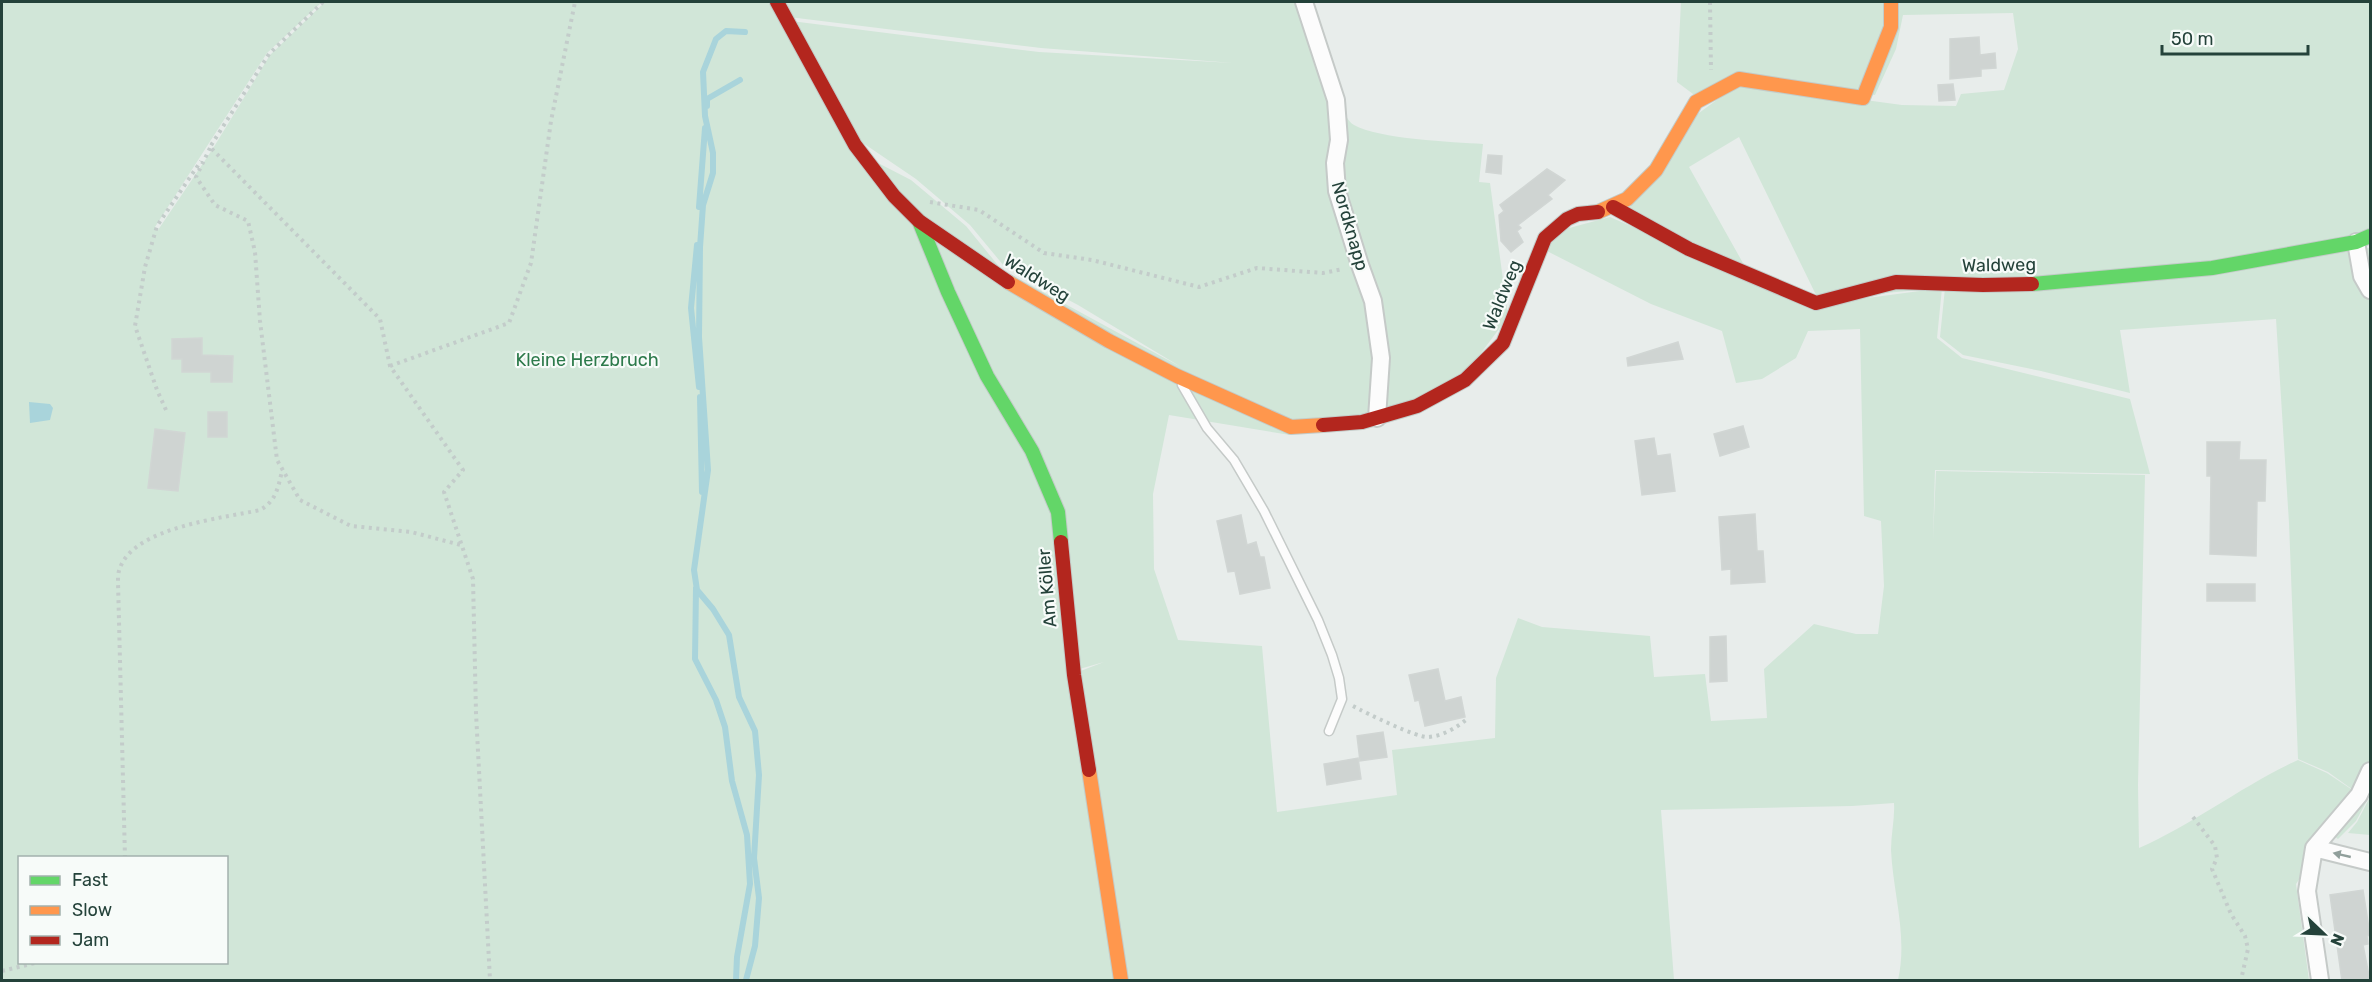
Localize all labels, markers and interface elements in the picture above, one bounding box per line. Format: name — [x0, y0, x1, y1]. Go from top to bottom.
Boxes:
scale bar — [2162, 18, 2308, 56]
text: 50 m — [2171, 28, 2214, 50]
street label: Nordknapp — [1327, 179, 1373, 273]
street label: Waldweg — [1000, 249, 1074, 307]
street label: Waldweg — [1962, 253, 2036, 277]
street label: Waldweg — [1478, 257, 1526, 333]
park label: Kleine Herzbruch — [515, 349, 659, 371]
street label: Am Köller — [1033, 548, 1061, 628]
one-way arrow — [2332, 850, 2351, 859]
legend — [18, 856, 228, 964]
text: Fast — [72, 869, 108, 891]
text: Slow — [72, 899, 112, 921]
north arrow — [2294, 904, 2354, 964]
text: Jam — [72, 929, 109, 951]
text: N — [2326, 931, 2348, 949]

